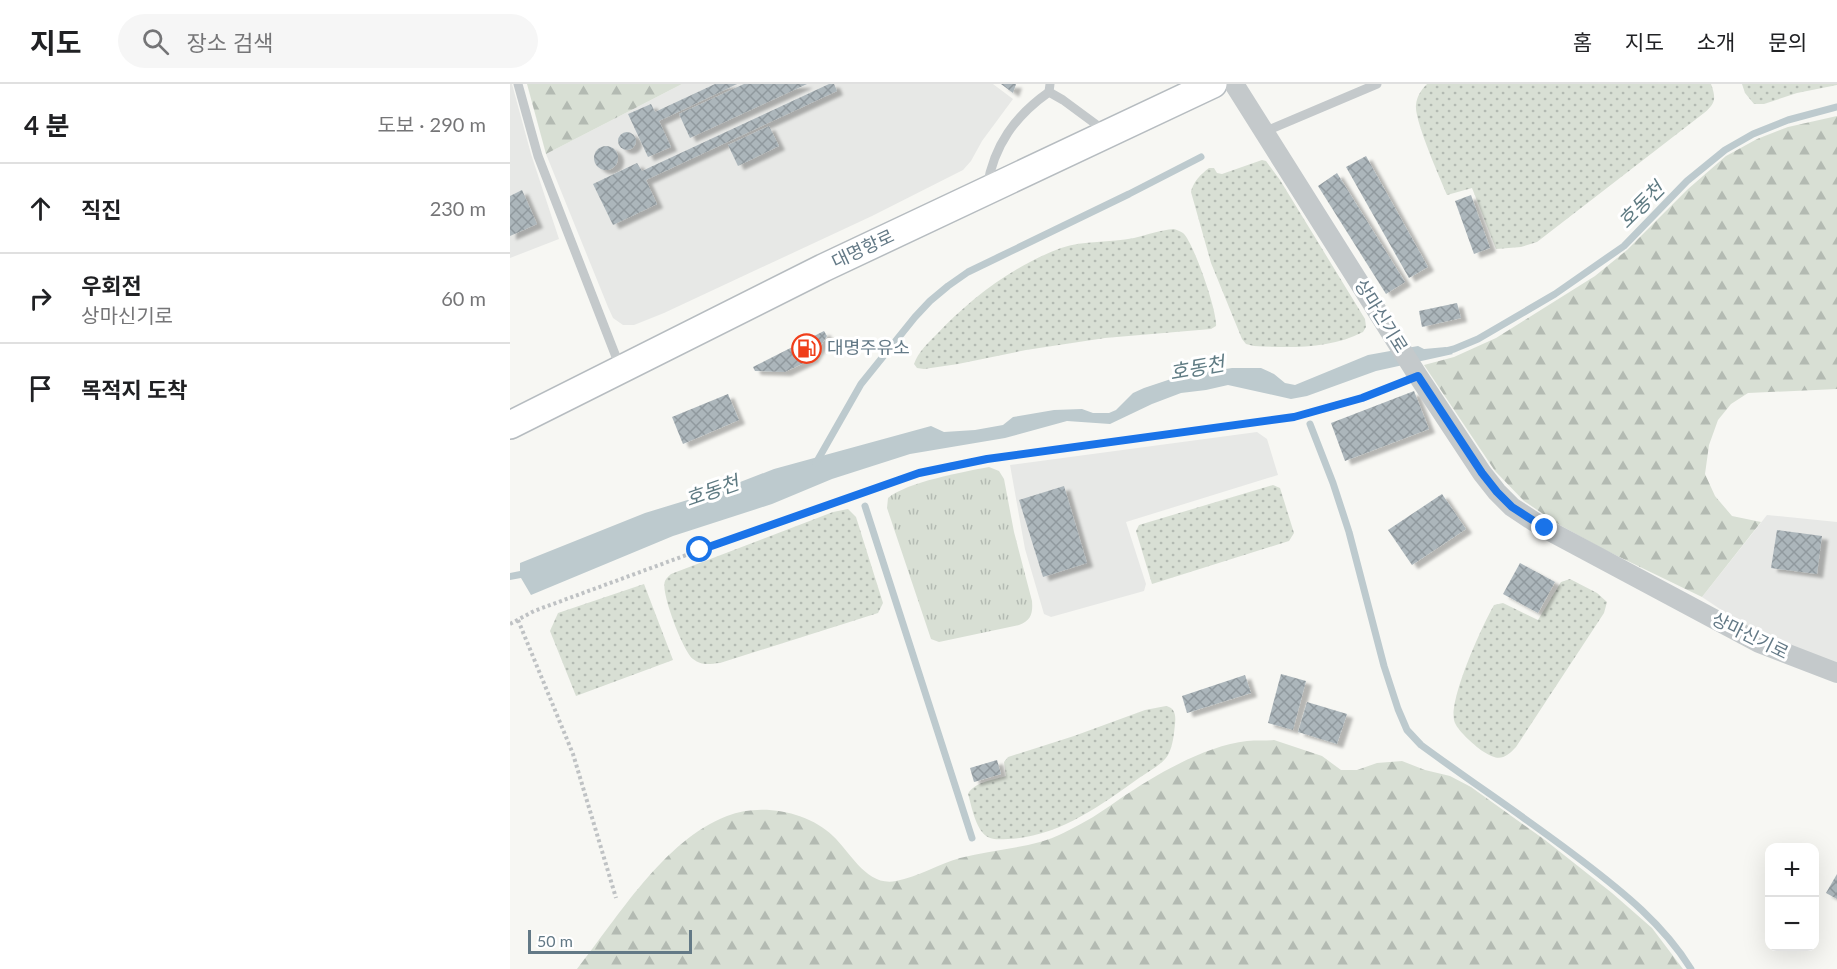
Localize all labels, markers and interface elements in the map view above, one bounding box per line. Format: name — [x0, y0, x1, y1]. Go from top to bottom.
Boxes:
search box — [118, 14, 538, 68]
text: 지도 — [30, 25, 82, 59]
icon: search — [139, 25, 172, 58]
text: 장소 검색 — [187, 29, 273, 56]
text: 홈 — [1573, 29, 1592, 54]
text: 지도 — [1625, 29, 1664, 54]
text: 소개 — [1697, 29, 1735, 54]
text: 문의 — [1768, 29, 1807, 54]
text: 4 분 — [24, 109, 69, 141]
text: 도보 · 290 m — [377, 112, 486, 136]
water label: 호동천 — [1612, 174, 1670, 232]
icon: ahead — [24, 192, 57, 225]
text: 직진 — [81, 196, 121, 223]
text: 230 m — [430, 196, 486, 220]
street label: 대명항로 — [828, 224, 897, 272]
text: 우회전 — [81, 272, 142, 299]
street label: 상마신기로 — [1351, 275, 1413, 356]
icon: right — [24, 282, 57, 315]
text: 60 m — [441, 286, 486, 310]
text: 상마신기로 — [81, 303, 173, 327]
fuel station icon: 대명주유소 — [790, 332, 822, 364]
place label: 대명주유소 — [827, 336, 910, 358]
water label: 호동천 — [1168, 350, 1229, 384]
icon: arrive — [24, 372, 57, 405]
text: 목적지 도착 — [81, 376, 188, 403]
water label: 호동천 — [682, 469, 744, 510]
route end — [1531, 514, 1557, 540]
route start — [686, 536, 712, 562]
street label: 상마신기로 — [1708, 607, 1792, 663]
map controls — [1765, 843, 1819, 951]
button: + — [1765, 843, 1819, 897]
button: − — [1765, 897, 1819, 951]
scale bar — [528, 927, 692, 954]
text: 50 m — [537, 931, 573, 950]

